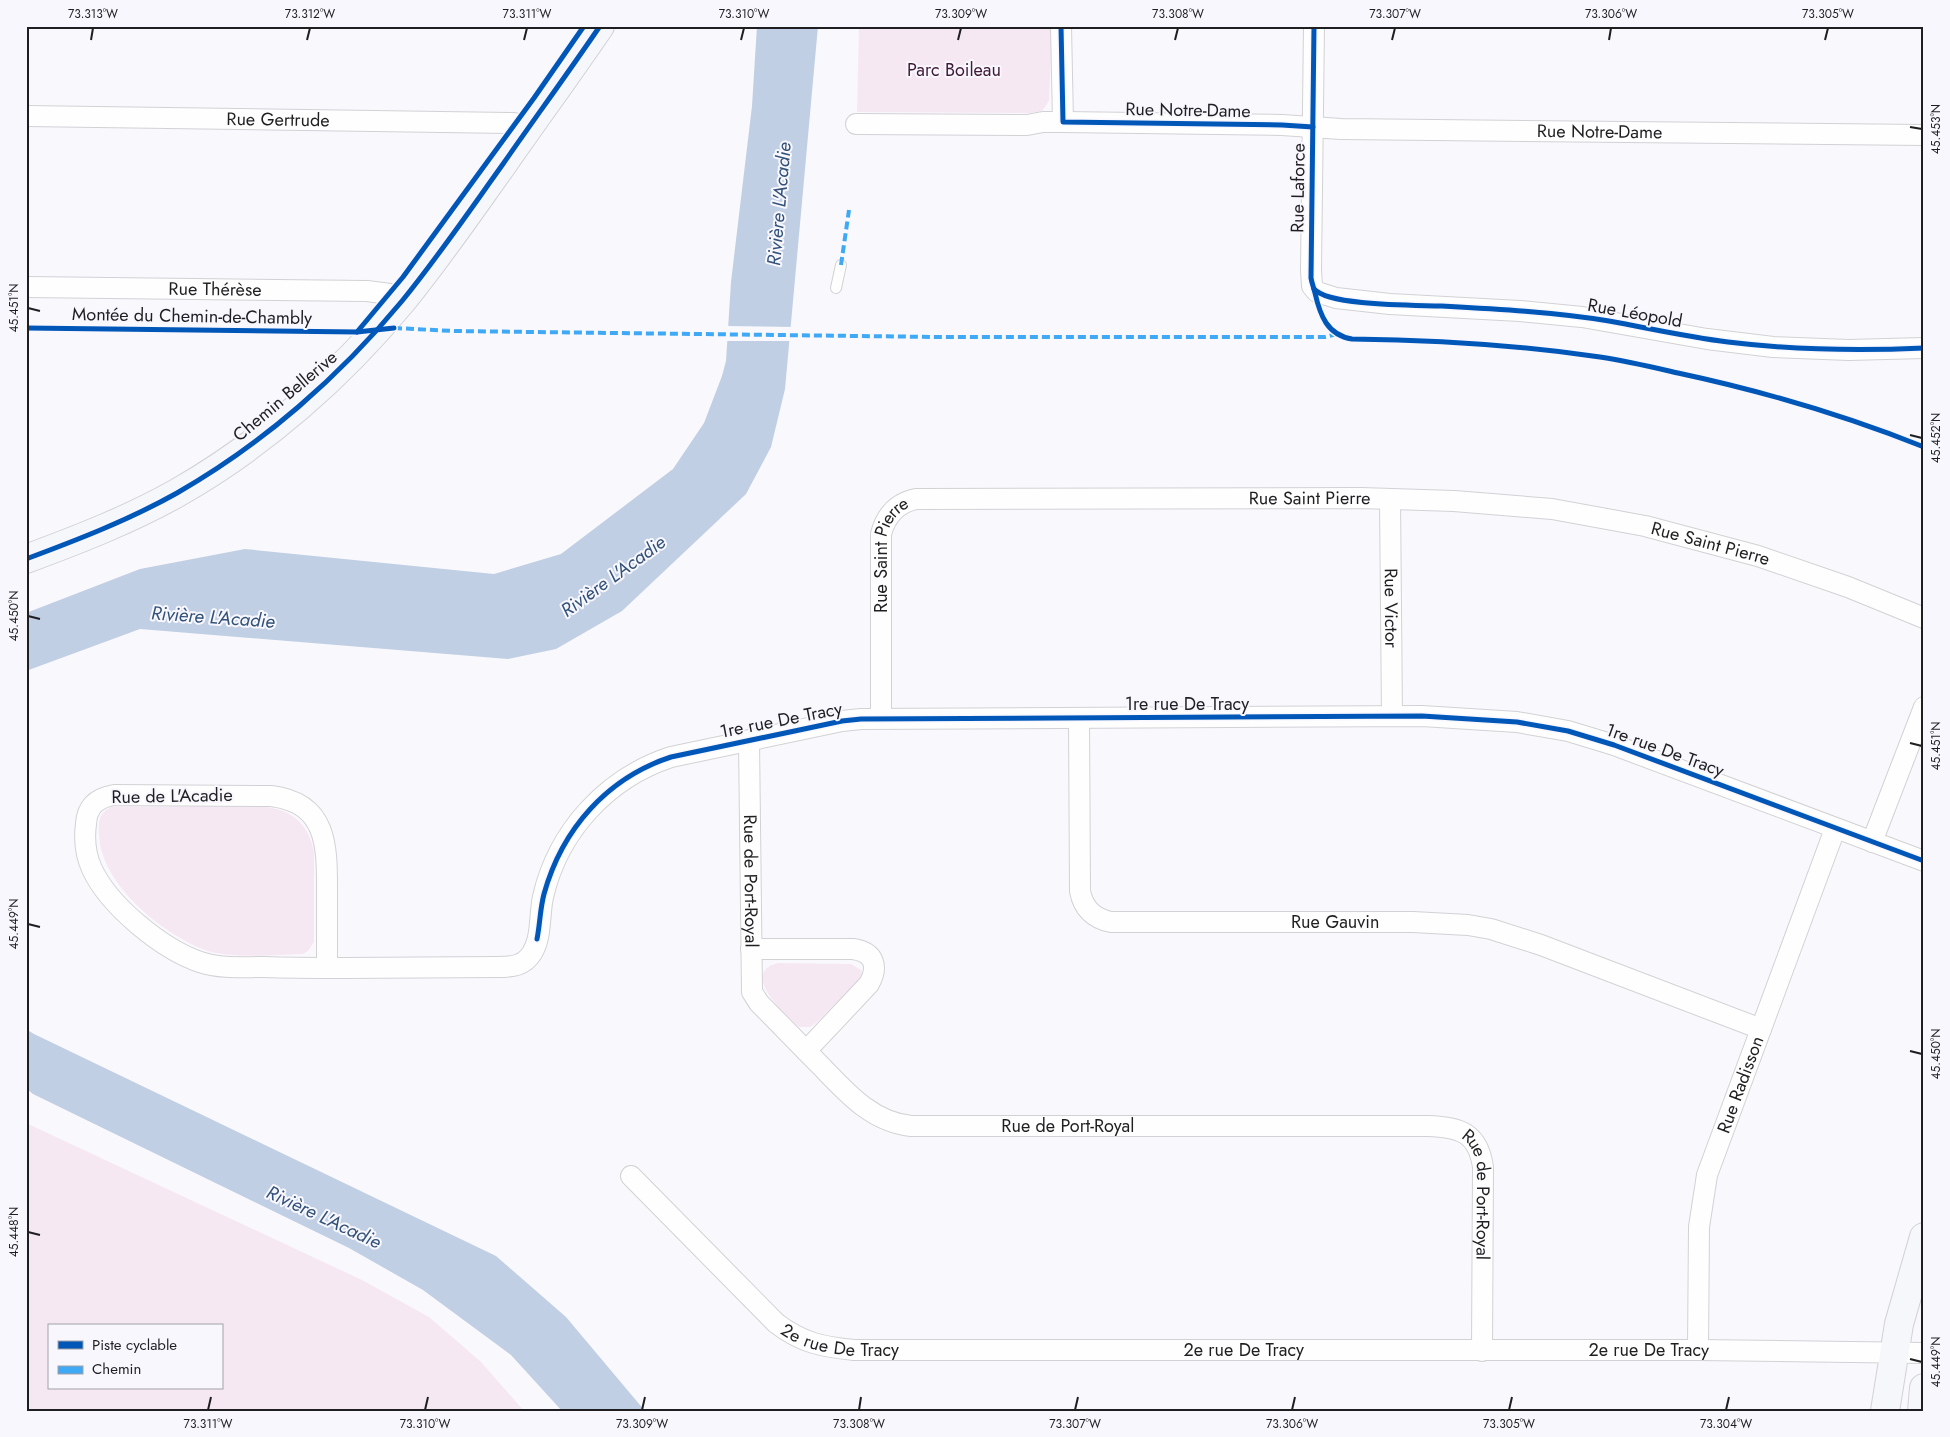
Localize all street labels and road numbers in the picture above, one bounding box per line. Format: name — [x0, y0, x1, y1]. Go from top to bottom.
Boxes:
street label: Rue Notre-Dame — [1125, 96, 1251, 124]
street label: Rue Gertrude — [226, 106, 330, 133]
street label: Rue Notre-Dame — [1537, 118, 1662, 145]
street label: Rue Laforce — [1284, 143, 1312, 233]
street label: Rue Thérèse — [168, 276, 262, 303]
street label: Rue Léopold — [1586, 292, 1684, 334]
street label: Montée du Chemin-de-Chambly — [72, 301, 312, 331]
street label: Chemin Bellerive — [227, 344, 343, 448]
street label: Rue Saint Pierre — [1249, 485, 1371, 511]
street label: Rue Saint Pierre — [868, 490, 913, 613]
street label: Rue Saint Pierre — [1648, 515, 1773, 572]
street label: Rue Victor — [1378, 568, 1404, 649]
street label: 1re rue De Tracy — [1125, 691, 1249, 717]
street label: 1re rue De Tracy — [718, 695, 844, 745]
street label: 1re rue De Tracy — [1602, 717, 1728, 783]
street label: Rue de L'Acadie — [111, 782, 233, 810]
street label: Rue de Port-Royal — [737, 814, 764, 948]
street label: Rue Gauvin — [1291, 909, 1379, 935]
street label: Rue Radisson — [1711, 1032, 1770, 1137]
street label: Rue de Port-Royal — [1001, 1113, 1134, 1139]
street label: Rue de Port-Royal — [1456, 1123, 1497, 1260]
street label: 2e rue De Tracy — [776, 1317, 899, 1363]
street label: 2e rue De Tracy — [1183, 1337, 1304, 1363]
street label: 2e rue De Tracy — [1588, 1337, 1709, 1363]

